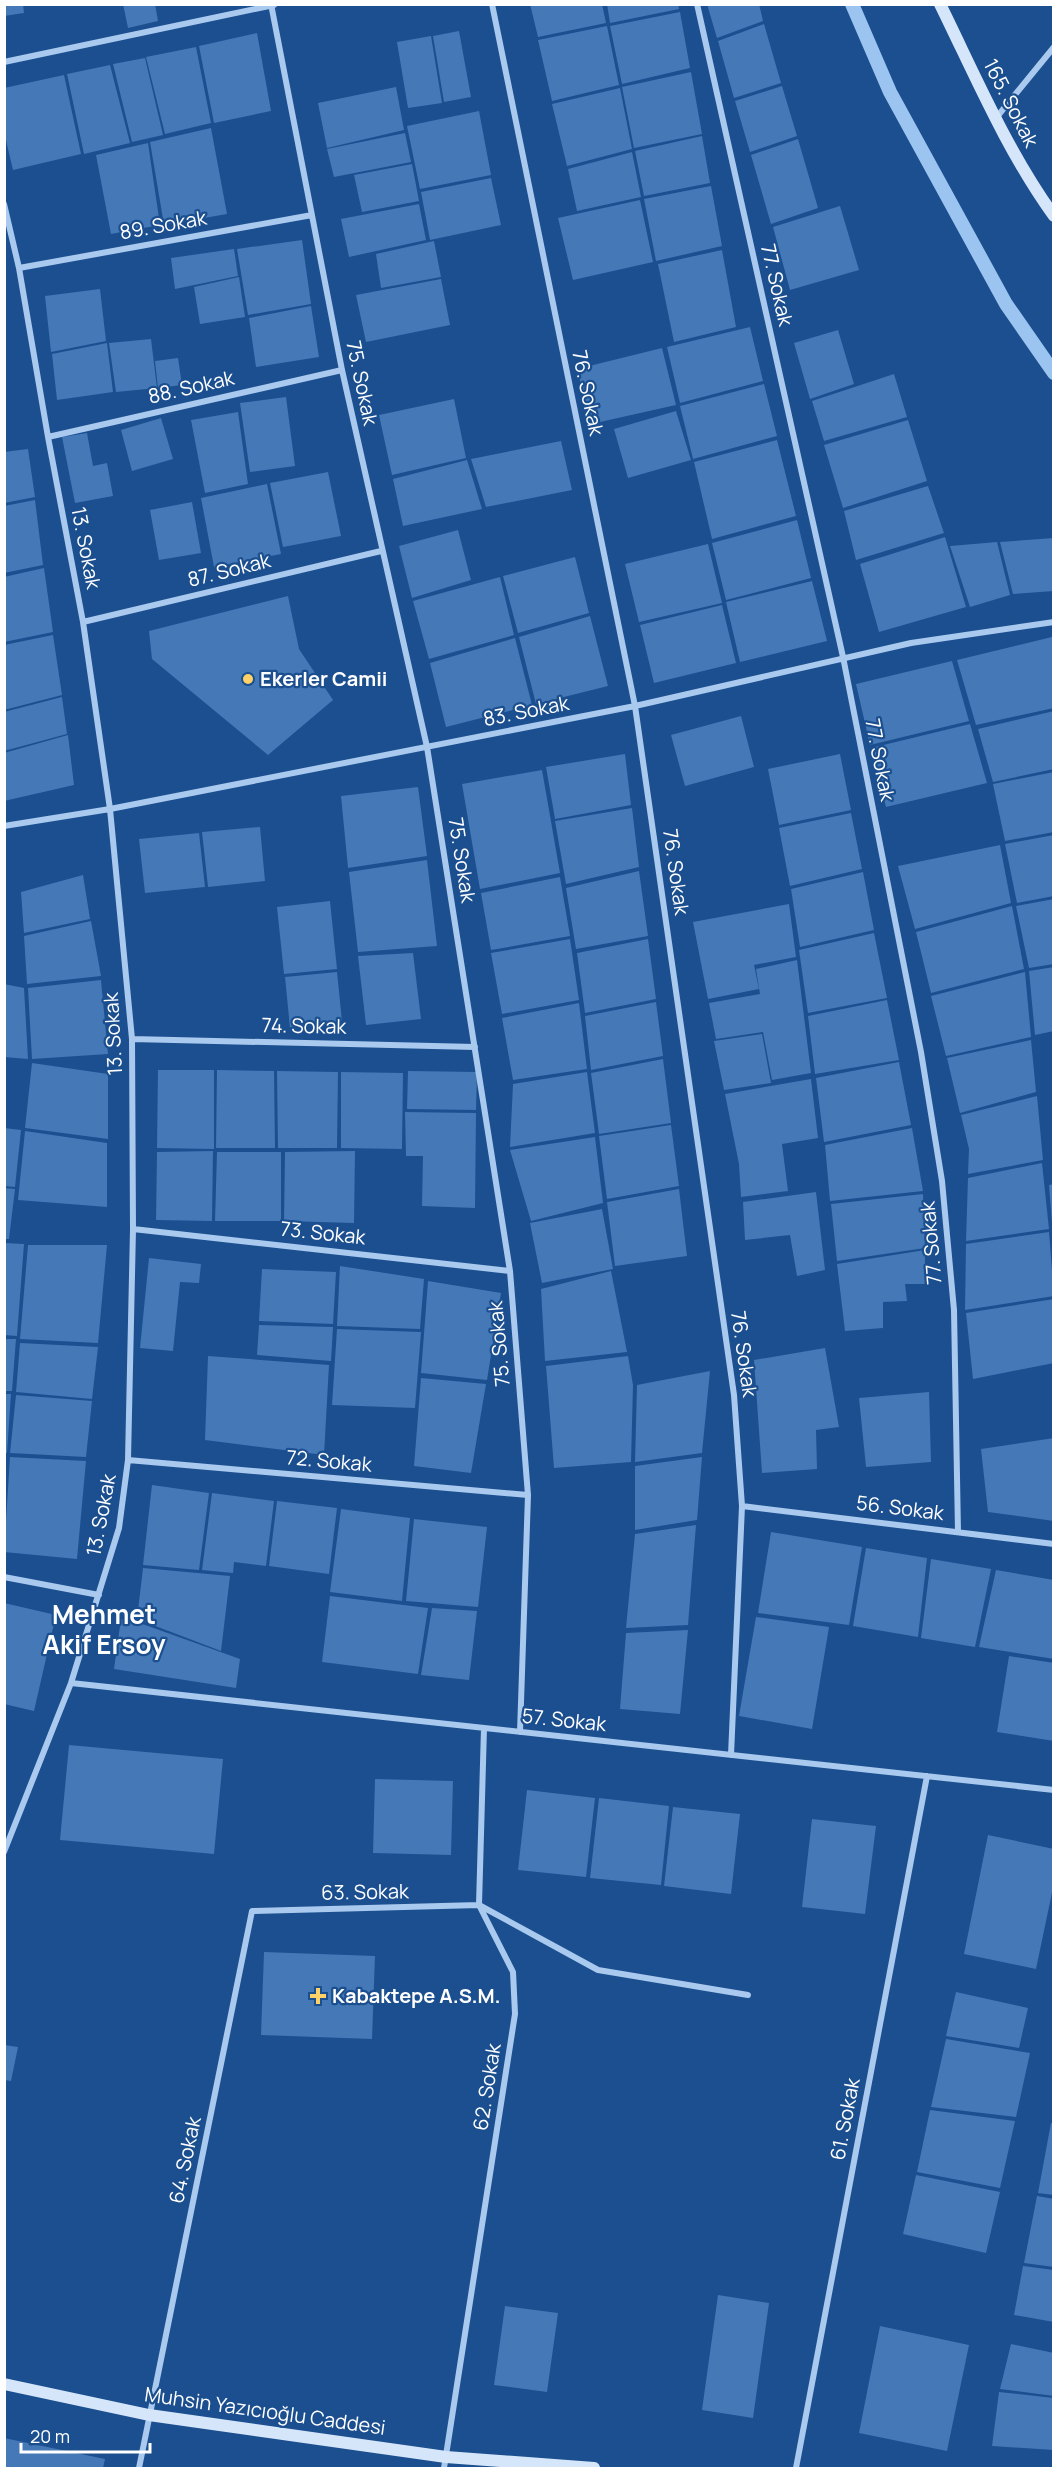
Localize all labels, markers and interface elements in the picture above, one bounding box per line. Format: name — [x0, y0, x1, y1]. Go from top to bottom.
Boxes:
street label: 165. Sokak — [978, 54, 1046, 153]
street label: 89. Sokak — [117, 203, 210, 245]
street label: 77. Sokak — [755, 241, 800, 330]
street label: 75. Sokak — [340, 338, 385, 429]
street label: 76. Sokak — [566, 348, 611, 439]
street label: 88. Sokak — [145, 363, 238, 409]
street label: 13. Sokak — [65, 505, 108, 592]
street label: 87. Sokak — [185, 546, 274, 593]
place label: Ekerler Camii — [260, 665, 387, 692]
marker: Ekerler Camii — [241, 672, 255, 686]
street label: 83. Sokak — [481, 689, 572, 732]
street label: 77. Sokak — [859, 716, 902, 804]
street label: 75. Sokak — [442, 815, 483, 905]
street label: 76. Sokak — [657, 827, 696, 918]
street label: 13. Sokak — [97, 991, 128, 1076]
street label: 74. Sokak — [261, 1011, 348, 1040]
street label: 77. Sokak — [913, 1199, 948, 1286]
street label: 73. Sokak — [279, 1215, 368, 1250]
street label: 75. Sokak — [481, 1299, 516, 1388]
street label: 76. Sokak — [725, 1309, 764, 1400]
street label: 72. Sokak — [285, 1443, 374, 1478]
street label: 13. Sokak — [79, 1471, 122, 1558]
street label: 56. Sokak — [855, 1489, 947, 1526]
district label: Mehmet Akif Ersoy — [43, 1596, 166, 1662]
street label: 57. Sokak — [521, 1702, 609, 1737]
street label: 63. Sokak — [321, 1877, 410, 1906]
place label: Kabaktepe A.S.M. — [332, 1982, 501, 2009]
marker: Kabaktepe A.S.M. — [309, 1987, 327, 2005]
street label: 62. Sokak — [466, 2040, 507, 2132]
street label: 61. Sokak — [823, 2074, 866, 2162]
street label: 64. Sokak — [162, 2113, 207, 2206]
street label: Muhsin Yazıcıoğlu Caddesi — [143, 2380, 387, 2441]
scale bar — [21, 2416, 150, 2454]
text: 20 m — [30, 2424, 70, 2448]

